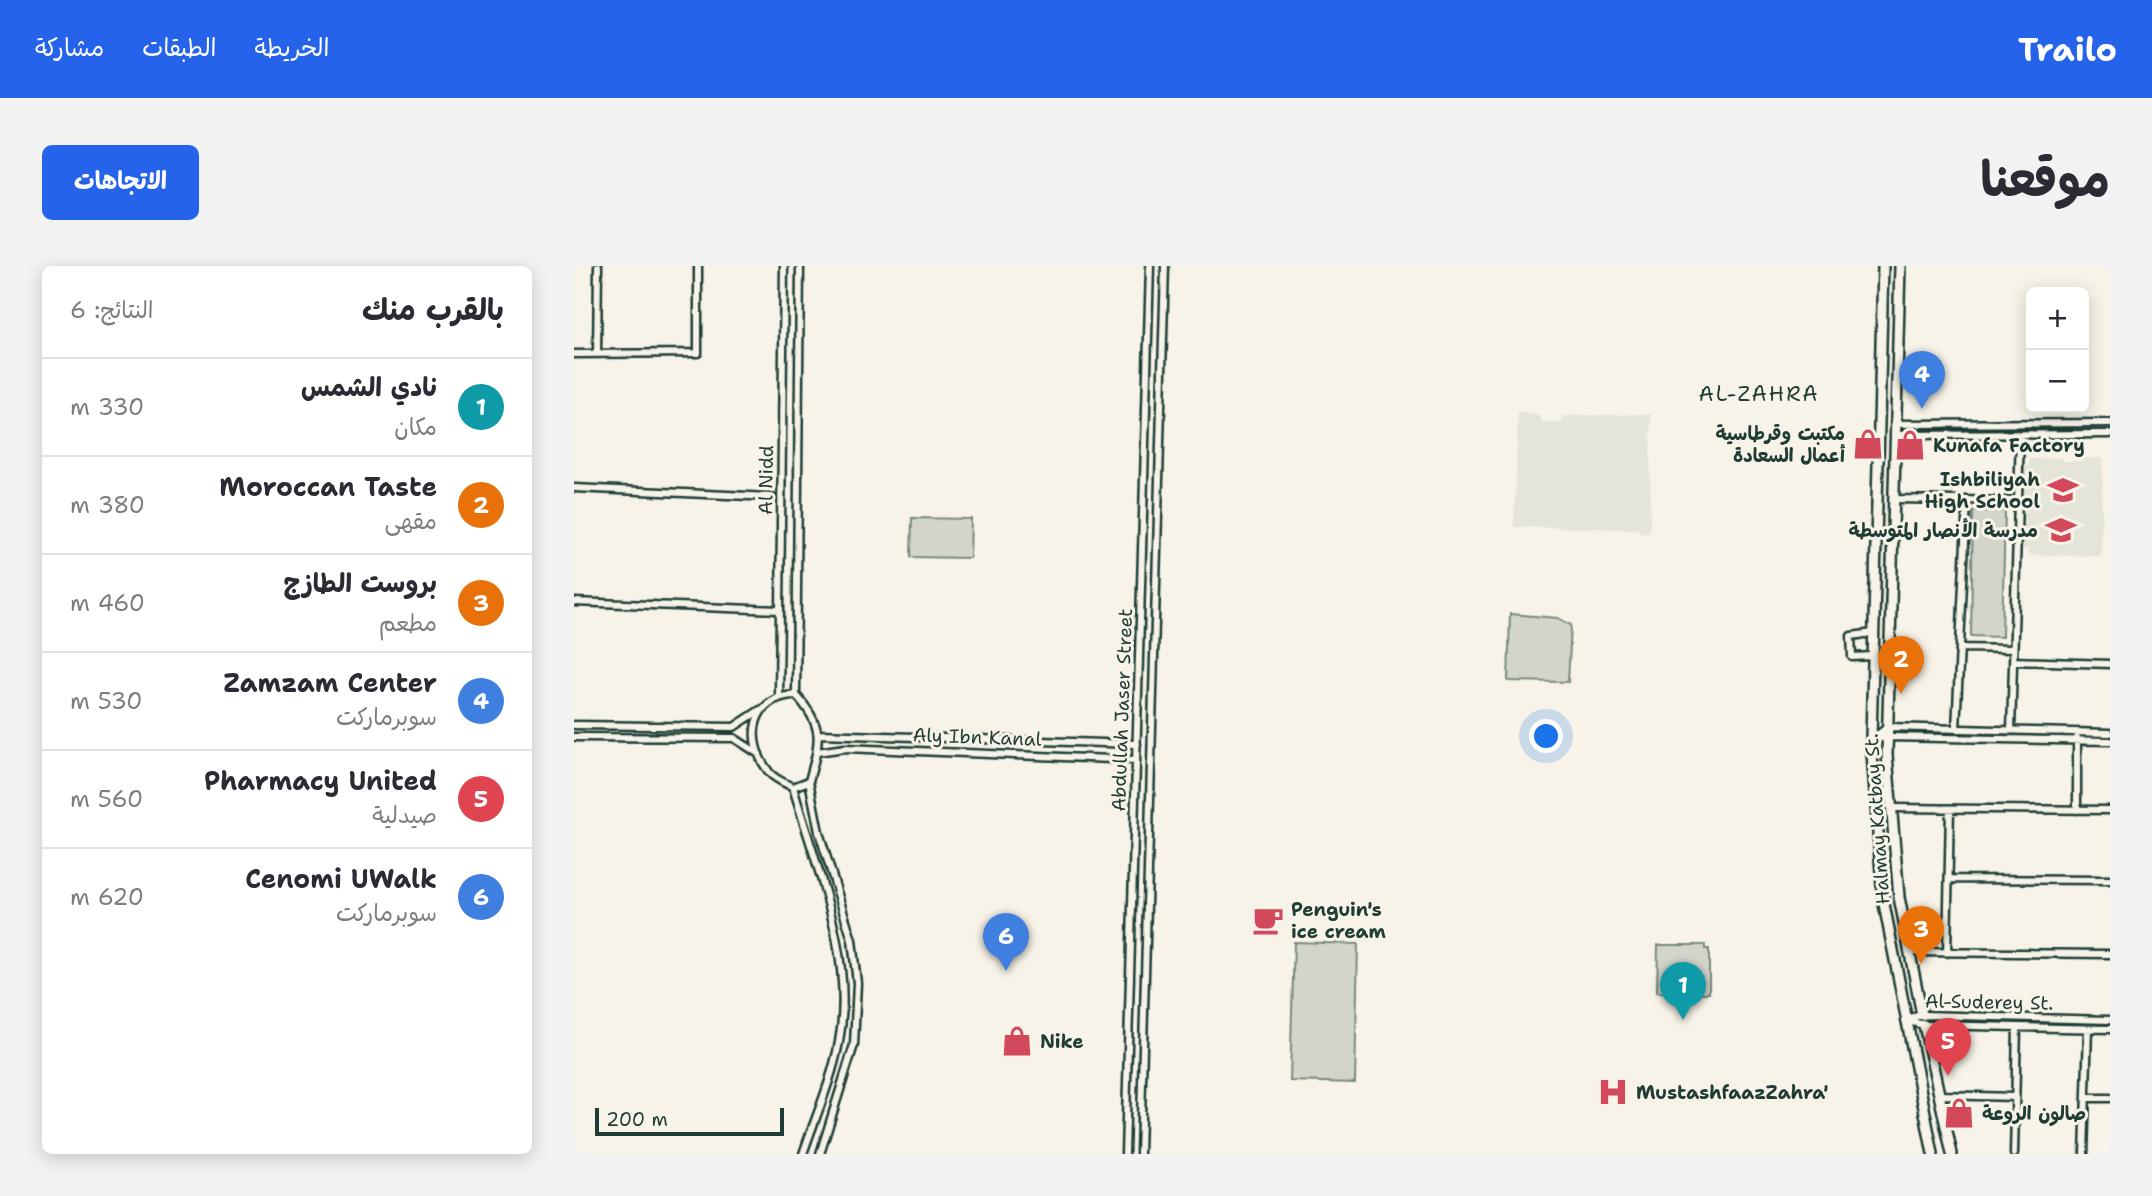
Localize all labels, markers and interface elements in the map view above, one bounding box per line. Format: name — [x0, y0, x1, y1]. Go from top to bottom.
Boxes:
text: Trailo — [2018, 27, 2117, 72]
text: مشاركة — [35, 32, 104, 64]
text: الطبقات — [142, 32, 217, 64]
text: الخريطة — [255, 32, 329, 64]
button: الاتجاهات — [42, 145, 199, 220]
text: موقعنا — [1980, 146, 2110, 212]
map controls — [2026, 287, 2089, 413]
button: + — [2026, 287, 2089, 350]
text: بالقرب منك — [362, 289, 504, 330]
text: النتائج: 6 — [70, 295, 153, 325]
button: − — [2026, 350, 2089, 413]
pin: 4 — [1899, 351, 1945, 409]
text: نادي الشمس — [301, 369, 437, 404]
district label: AL-ZAHRA — [1698, 380, 1820, 408]
text: 330 m — [70, 392, 144, 422]
text: 1 — [476, 392, 486, 422]
text: مكان — [394, 412, 437, 442]
place label: مكتبت وقرطاسية أعمال السعادة — [1716, 421, 1846, 468]
shop icon: مكتبت وقرطاسية أعمال السعادة — [1851, 427, 1885, 461]
shop icon: Kunafa Factory — [1893, 428, 1927, 462]
place label: Kunafa Factory — [1933, 433, 2085, 458]
street label: Al Nidd — [753, 445, 779, 515]
place label: Ishbiliyah High School — [1924, 467, 2040, 514]
text: Moroccan Taste — [219, 469, 437, 504]
school or university icon: Ishbiliyah High School — [2046, 473, 2080, 507]
text: 380 m — [70, 490, 145, 520]
text: 2 — [473, 490, 489, 520]
text: مقهى — [384, 506, 437, 536]
school or university icon: مدرسة الأنصار المتوسطة — [2044, 513, 2078, 547]
place label: مدرسة الأنصار المتوسطة — [1848, 518, 2038, 543]
text: بروست الطازج — [283, 565, 437, 600]
text: 460 m — [70, 588, 145, 618]
text: 3 — [473, 588, 489, 618]
text: مطعم — [379, 608, 437, 638]
street label: Abdullah Jaser Street — [1106, 608, 1138, 812]
pin: 2 — [1878, 636, 1924, 694]
text: Zamzam Center — [223, 665, 437, 700]
text: 530 m — [70, 686, 142, 716]
text: 4 — [473, 686, 489, 716]
text: سوبرماركت — [336, 702, 437, 732]
your location — [1529, 719, 1563, 753]
street label: Aly Ibn Kanal — [912, 722, 1042, 752]
street label: Halmay Katbay St. — [1859, 733, 1895, 905]
text: Pharmacy United — [204, 763, 437, 798]
text: 560 m — [70, 784, 143, 814]
text: 5 — [474, 784, 488, 814]
text: صيدلية — [372, 800, 437, 830]
text: Cenomi UWalk — [245, 861, 437, 896]
text: 620 m — [70, 882, 144, 912]
text: 6 — [473, 882, 489, 912]
place label: Penguin's ice cream — [1291, 897, 1386, 944]
text: سوبرماركت — [336, 898, 437, 928]
cafe icon: Penguin's ice cream — [1251, 903, 1285, 937]
pin: 3 — [1898, 906, 1944, 964]
pin: 6 — [983, 913, 1029, 971]
pin: 1 — [1660, 962, 1706, 1020]
street label: Al-Suderey St. — [1925, 988, 2053, 1016]
pin: 5 — [1925, 1018, 1971, 1076]
shop icon: Nike — [1000, 1024, 1034, 1058]
place label: Nike — [1040, 1029, 1084, 1054]
hospital icon: MustashfaazZahra' — [1596, 1075, 1630, 1109]
place label: MustashfaazZahra' — [1636, 1080, 1828, 1105]
shop icon: صالون الروعة — [1942, 1096, 1976, 1130]
place label: صالون الروعة — [1982, 1101, 2086, 1127]
scale bar — [595, 1105, 784, 1137]
text: 200 m — [606, 1107, 668, 1132]

